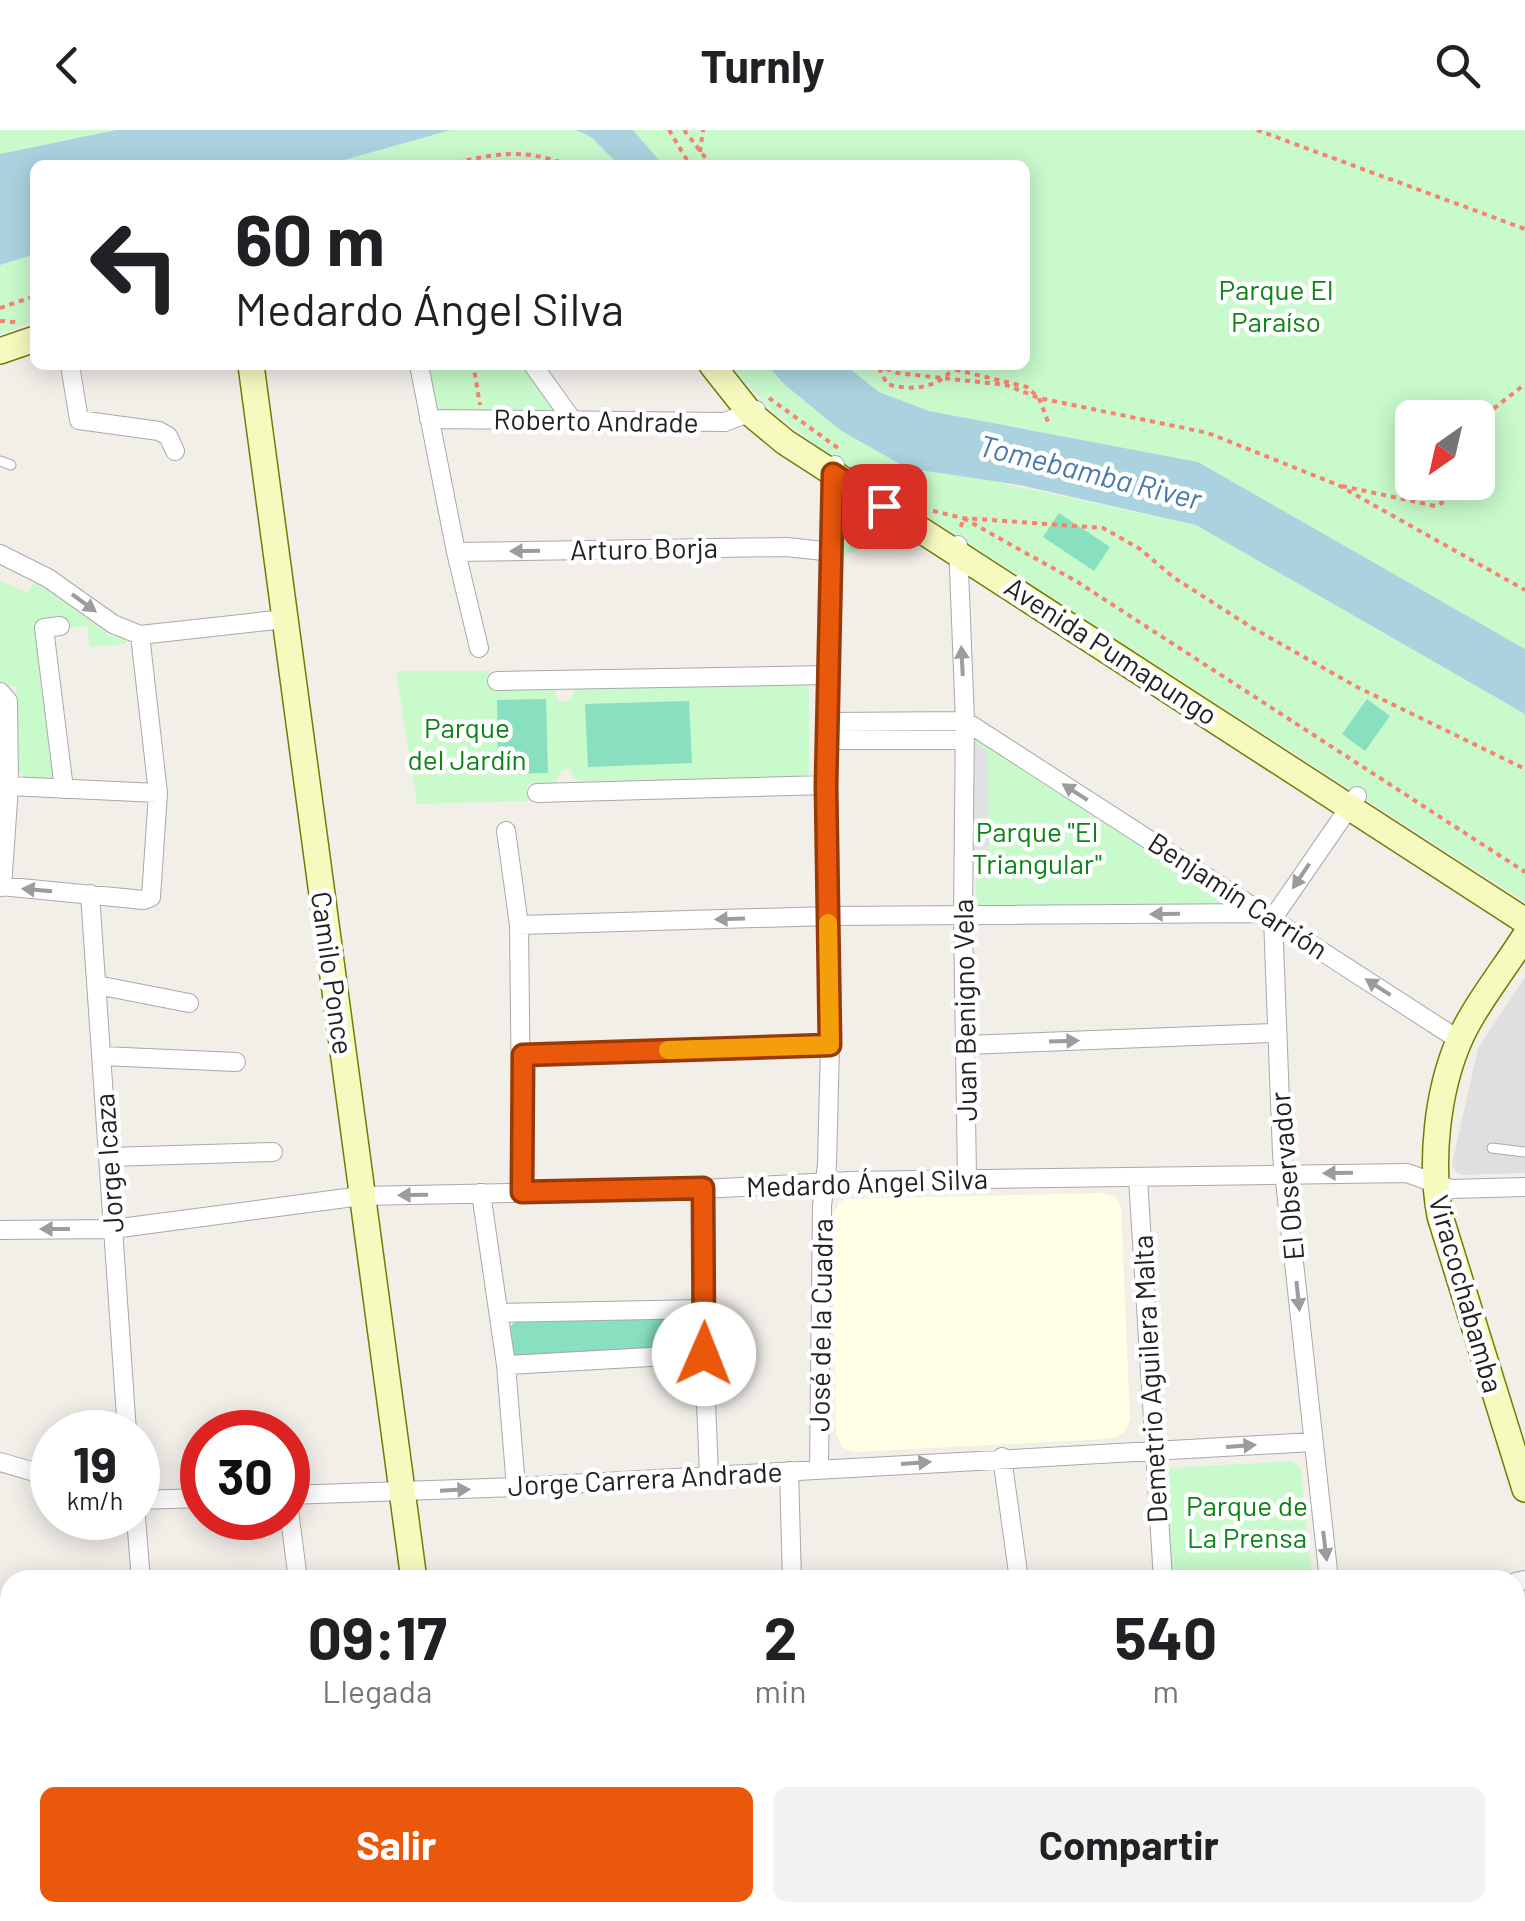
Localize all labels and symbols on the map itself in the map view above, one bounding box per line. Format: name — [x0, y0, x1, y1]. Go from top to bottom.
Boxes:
park label: Parque El Paraíso — [1218, 272, 1334, 338]
north arrow — [1395, 400, 1495, 500]
street label: Roberto Andrade — [493, 401, 699, 439]
water label: Tomebamba River — [976, 426, 1207, 516]
pin — [842, 464, 927, 549]
street label: Arturo Borja — [570, 530, 718, 566]
one-way arrow — [509, 543, 541, 559]
street label: Avenida Pumapungo — [999, 569, 1224, 731]
one-way arrow — [71, 593, 97, 613]
one-way arrow — [954, 645, 970, 677]
park label: Parque del Jardín — [407, 710, 527, 776]
one-way arrow — [1061, 783, 1089, 801]
park label: Parque "El Triangular" — [972, 814, 1102, 880]
street label: Benjamín Carrión — [1142, 824, 1335, 966]
one-way arrow — [1292, 863, 1311, 889]
one-way arrow — [21, 881, 53, 897]
street label: Camilo Ponce — [305, 889, 361, 1057]
street label: Juan Benigno Vela — [945, 899, 983, 1122]
one-way arrow — [1149, 906, 1181, 922]
one-way arrow — [714, 911, 746, 927]
one-way arrow — [1364, 978, 1391, 997]
one-way arrow — [1049, 1033, 1081, 1049]
street label: El Observador — [1262, 1090, 1310, 1262]
street label: Jorge Icaza — [86, 1092, 130, 1234]
street label: Medardo Ángel Silva — [745, 1161, 988, 1203]
one-way arrow — [1322, 1165, 1354, 1181]
one-way arrow — [397, 1187, 428, 1203]
street label: Viracochabamba — [1422, 1191, 1511, 1397]
street label: José de la Cuadra — [801, 1218, 839, 1432]
one-way arrow — [39, 1221, 71, 1237]
street label: Demetrio Aguilera Malta — [1124, 1234, 1174, 1524]
one-way arrow — [1290, 1280, 1306, 1312]
position arrow — [652, 1302, 756, 1406]
speed limit sign: 30 — [180, 1410, 310, 1540]
one-way arrow — [1225, 1438, 1257, 1454]
street label: Jorge Carrera Andrade — [507, 1454, 783, 1502]
one-way arrow — [901, 1454, 933, 1470]
one-way arrow — [439, 1482, 471, 1498]
park label: Parque de La Prensa — [1186, 1488, 1308, 1554]
one-way arrow — [1317, 1530, 1333, 1562]

